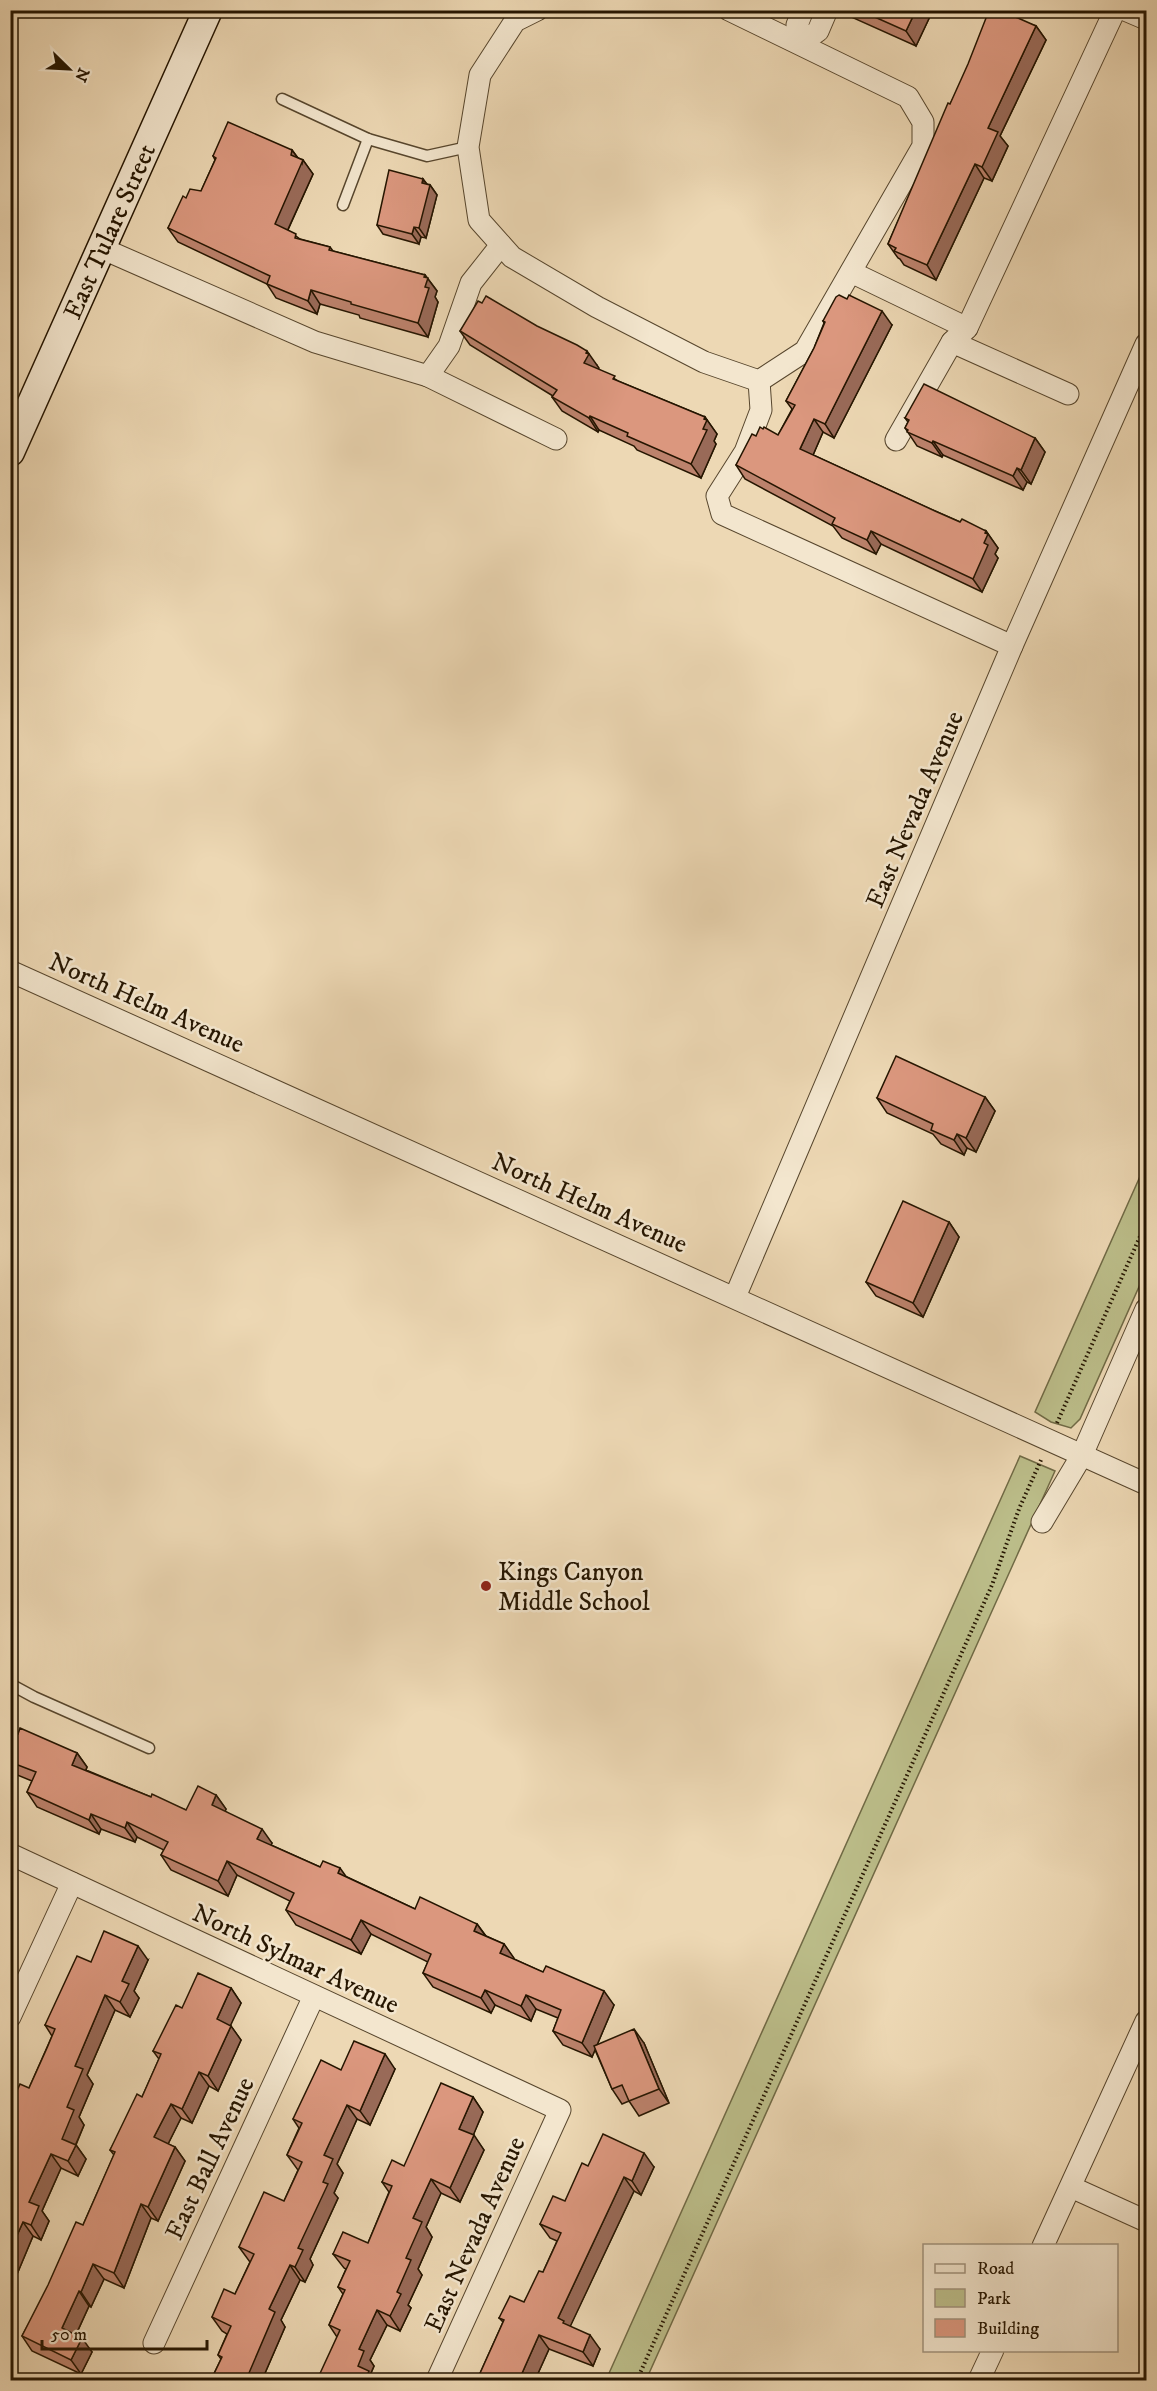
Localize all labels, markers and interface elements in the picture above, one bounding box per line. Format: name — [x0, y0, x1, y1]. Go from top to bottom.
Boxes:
north arrow — [39, 39, 99, 99]
text: N — [70, 65, 94, 85]
street label: East Tulare Street — [57, 139, 164, 325]
street label: East Nevada Avenue — [859, 706, 972, 913]
street label: North Helm Avenue — [43, 945, 249, 1061]
street label: North Helm Avenue — [486, 1145, 692, 1261]
place label: Kings Canyon Middle School — [498, 1556, 650, 1619]
marker: Kings Canyon Middle School — [479, 1579, 493, 1593]
street label: North Sylmar Avenue — [187, 1897, 404, 2022]
street label: East Ball Avenue — [158, 2072, 262, 2245]
street label: East Nevada Avenue — [417, 2132, 533, 2338]
legend — [923, 2244, 1118, 2352]
text: Road — [977, 2258, 1014, 2280]
text: Park — [977, 2288, 1011, 2310]
scale bar — [42, 2313, 207, 2351]
text: Building — [977, 2318, 1039, 2340]
text: 50 m — [51, 2324, 87, 2346]

